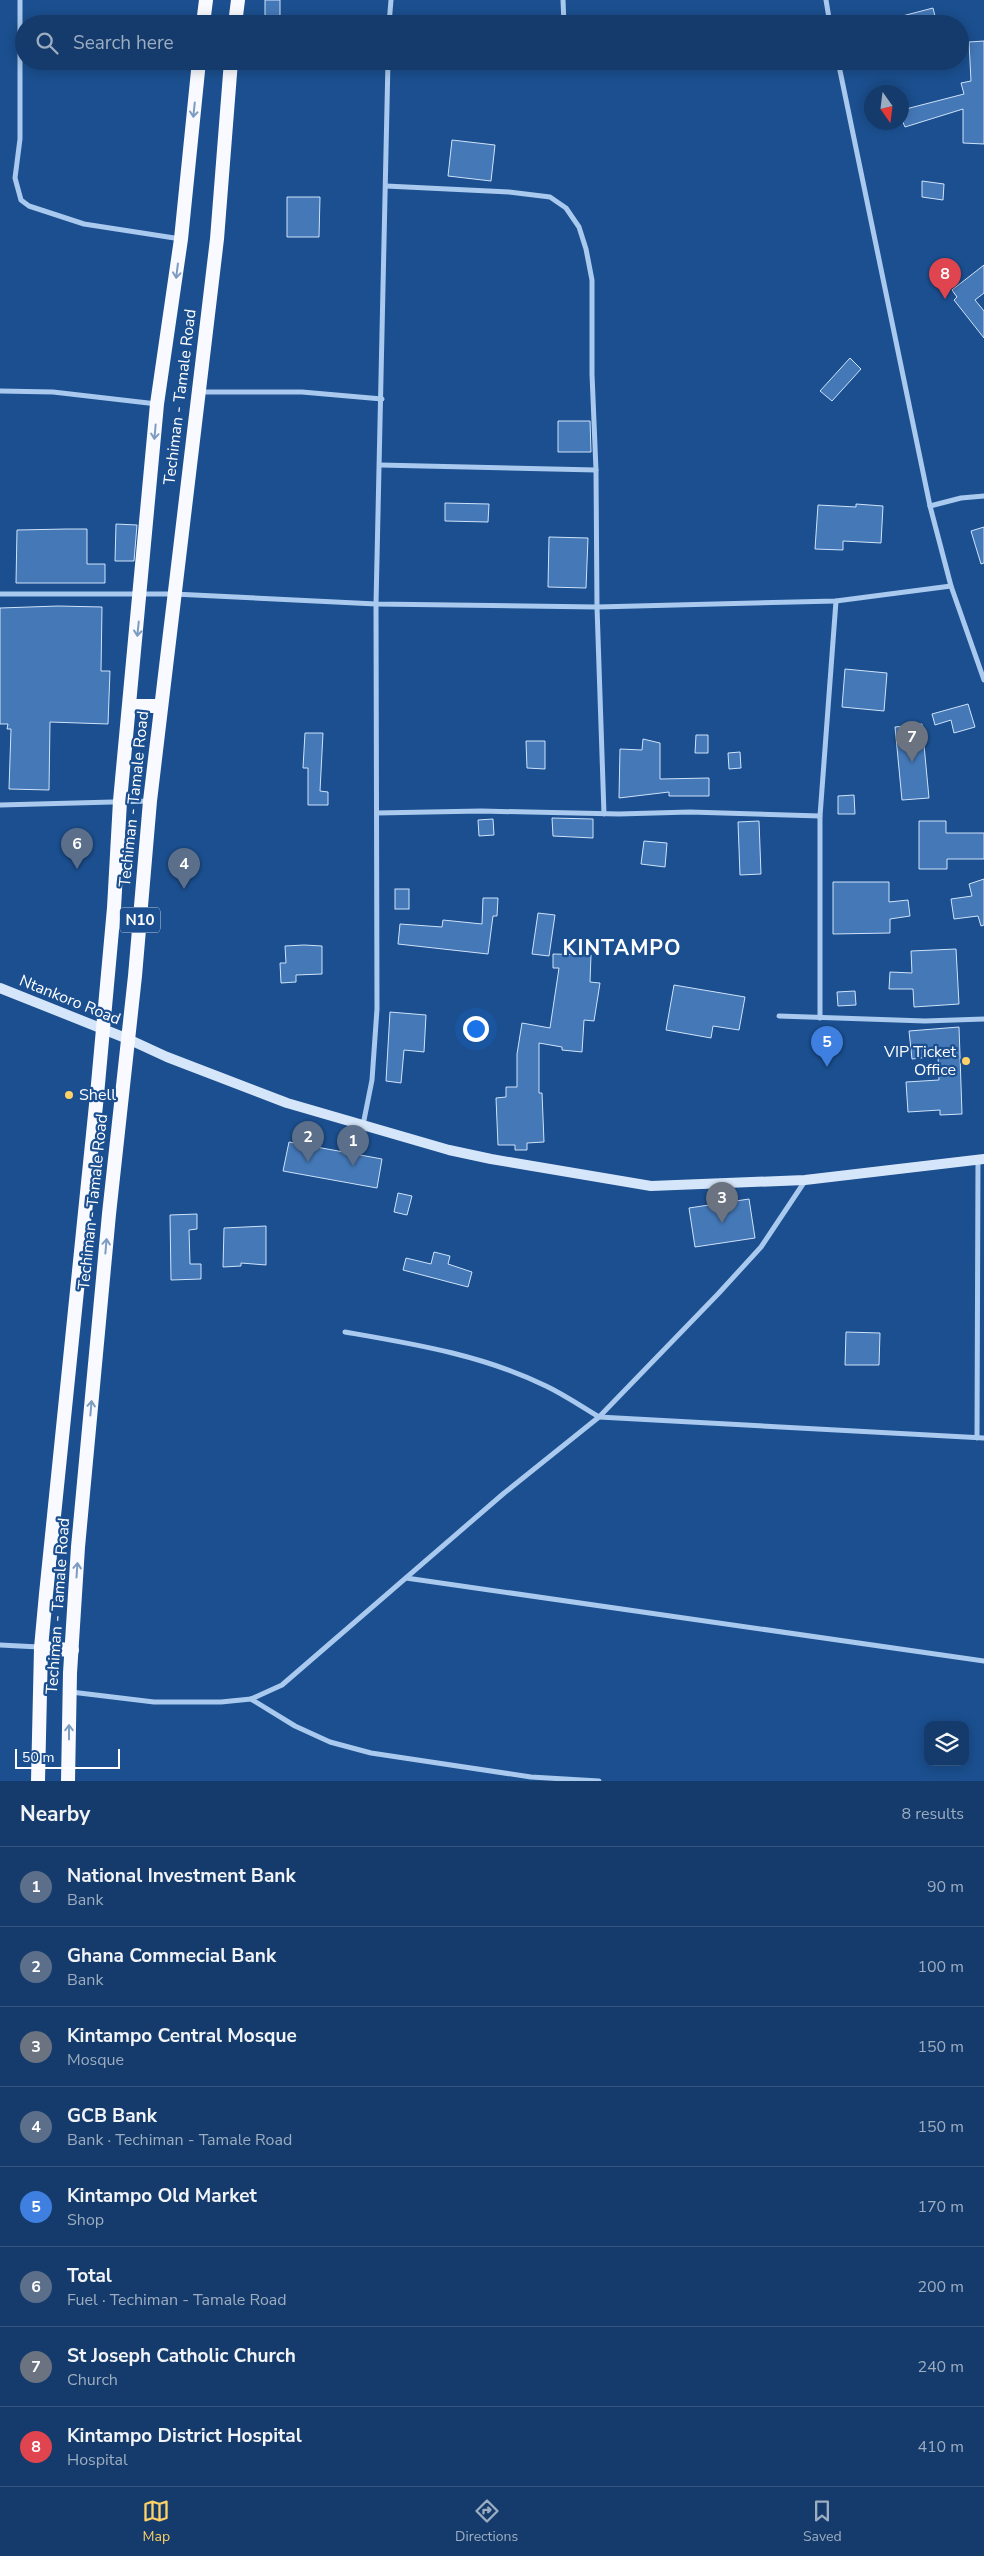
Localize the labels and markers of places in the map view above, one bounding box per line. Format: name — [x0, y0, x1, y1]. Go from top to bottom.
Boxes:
pin: 8 — [929, 258, 961, 299]
pin: 7 — [896, 721, 928, 762]
pin: 6 — [61, 828, 93, 869]
pin: 4 — [168, 848, 200, 889]
pin: 5 — [811, 1026, 843, 1067]
place label: VIP Ticket Office — [883, 1041, 956, 1081]
marker: VIP Ticket Office — [960, 1055, 972, 1067]
place label: Shell — [79, 1084, 116, 1106]
marker: Shell — [63, 1089, 75, 1101]
pin: 2 — [292, 1121, 324, 1162]
pin: 1 — [337, 1125, 369, 1166]
pin: 3 — [706, 1182, 738, 1223]

